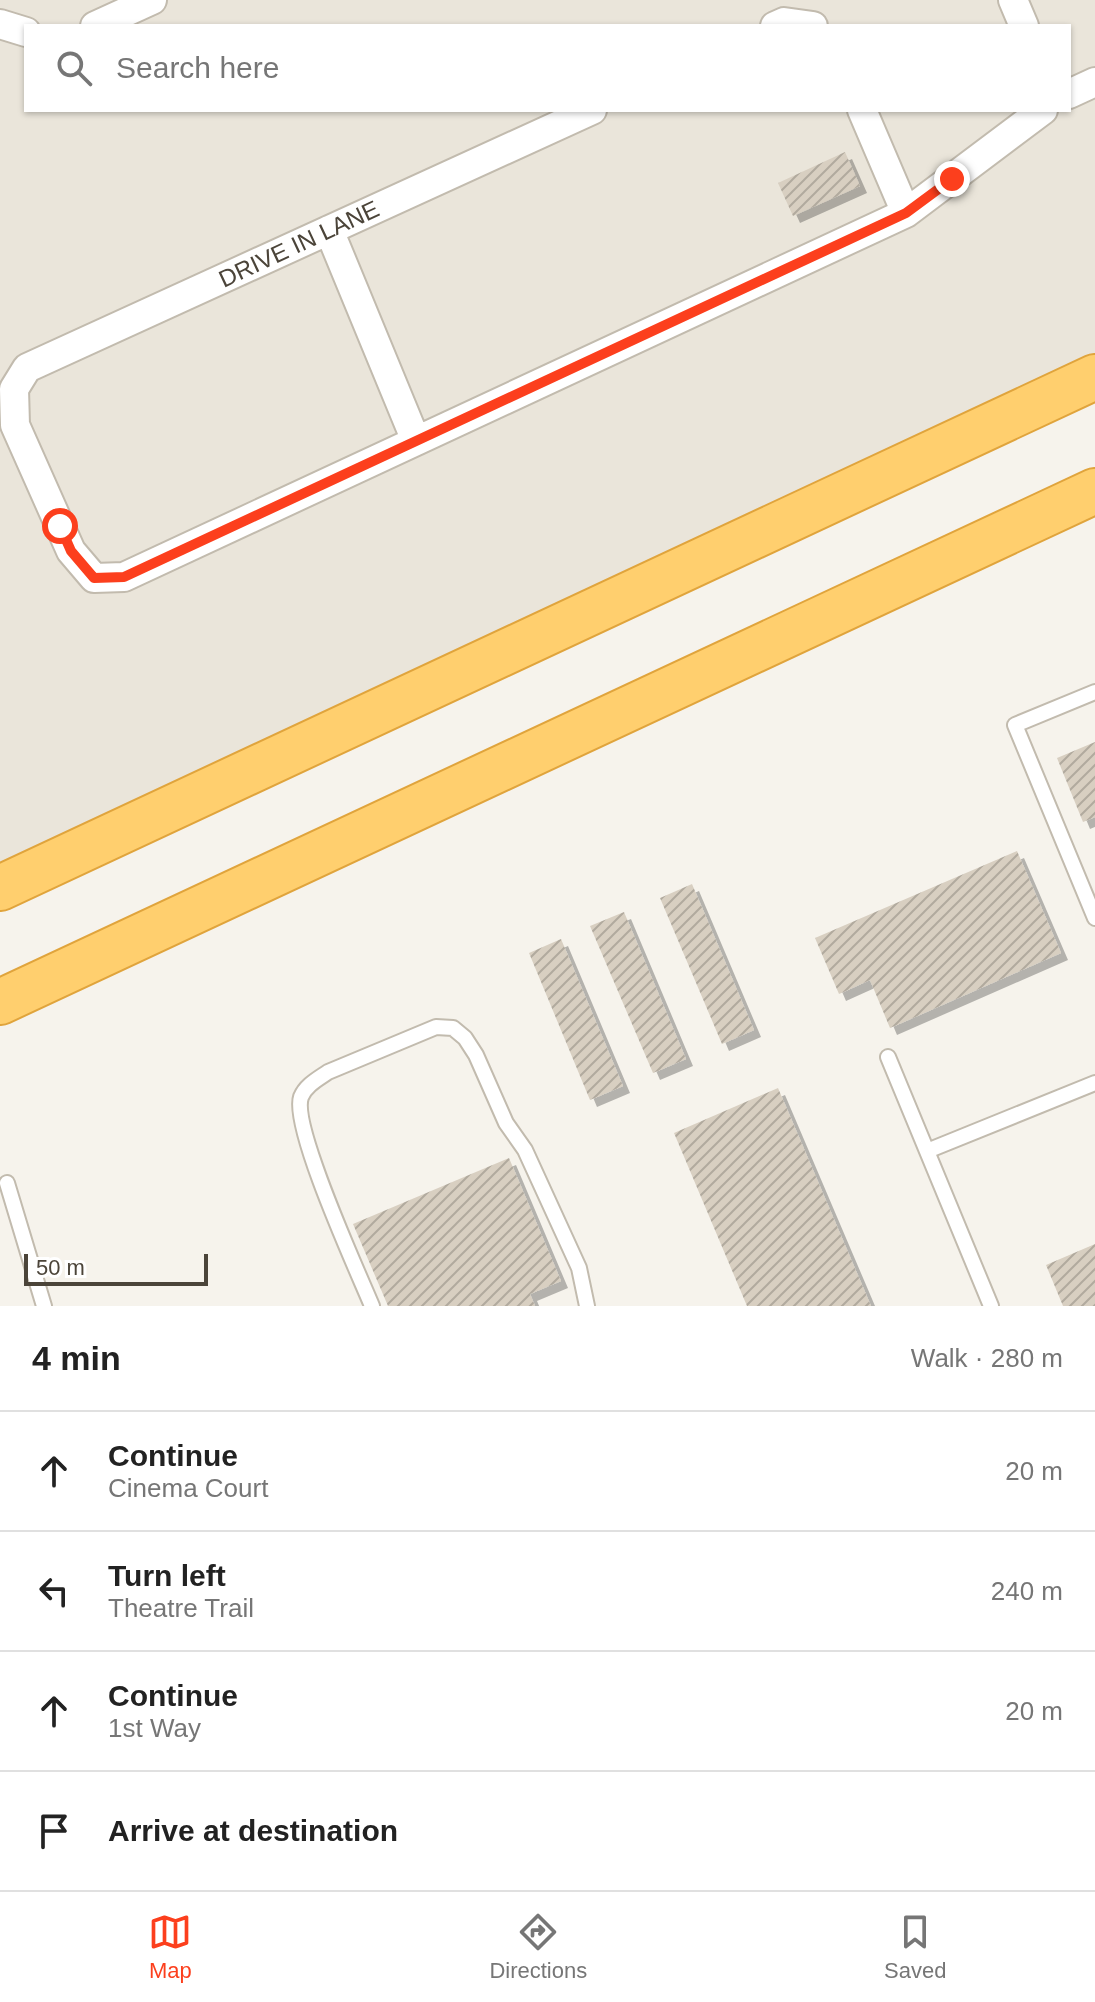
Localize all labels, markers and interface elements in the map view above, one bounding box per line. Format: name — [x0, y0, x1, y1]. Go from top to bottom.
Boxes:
search box — [24, 24, 1071, 112]
icon: search — [52, 46, 96, 90]
text: Search here — [116, 51, 279, 84]
route end — [934, 161, 970, 197]
street label: DRIVE IN LANE — [215, 195, 383, 292]
route start — [42, 508, 78, 544]
scale bar — [24, 1250, 208, 1286]
text: 50 m — [36, 1255, 85, 1280]
text: 4 min — [32, 1339, 121, 1377]
text: Walk · 280 m — [911, 1343, 1063, 1373]
text: Continue — [108, 1439, 238, 1472]
icon: ahead — [32, 1449, 76, 1493]
text: 20 m — [1005, 1456, 1063, 1486]
text: Cinema Court — [108, 1473, 268, 1503]
text: Turn left — [108, 1559, 226, 1592]
icon: left — [32, 1569, 76, 1613]
text: 240 m — [991, 1576, 1063, 1606]
text: Theatre Trail — [108, 1593, 254, 1623]
text: Continue — [108, 1679, 238, 1712]
icon: ahead — [32, 1689, 76, 1733]
text: 20 m — [1005, 1696, 1063, 1726]
text: 1st Way — [108, 1713, 201, 1743]
icon: arrive — [32, 1809, 76, 1853]
text: Arrive at destination — [108, 1814, 398, 1847]
tab: Map — [148, 1910, 192, 1984]
tab: Directions — [489, 1910, 587, 1984]
tab: Saved — [884, 1910, 947, 1984]

